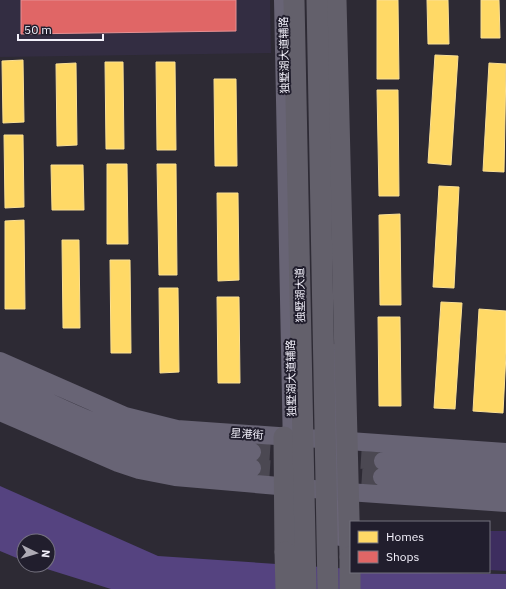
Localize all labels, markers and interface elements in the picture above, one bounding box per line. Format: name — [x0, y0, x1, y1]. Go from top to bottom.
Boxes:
scale bar — [18, 16, 103, 42]
street label: 独墅湖大道辅路 — [276, 16, 292, 94]
text: 50 m — [24, 22, 52, 37]
street label: 独墅湖大道 — [293, 267, 307, 323]
street label: 独墅湖大道辅路 — [283, 339, 299, 417]
street label: 星港街 — [230, 426, 264, 442]
legend — [350, 521, 490, 573]
text: Homes — [386, 529, 424, 544]
north arrow — [16, 533, 56, 573]
text: N — [39, 549, 53, 558]
text: Shops — [386, 549, 419, 564]

